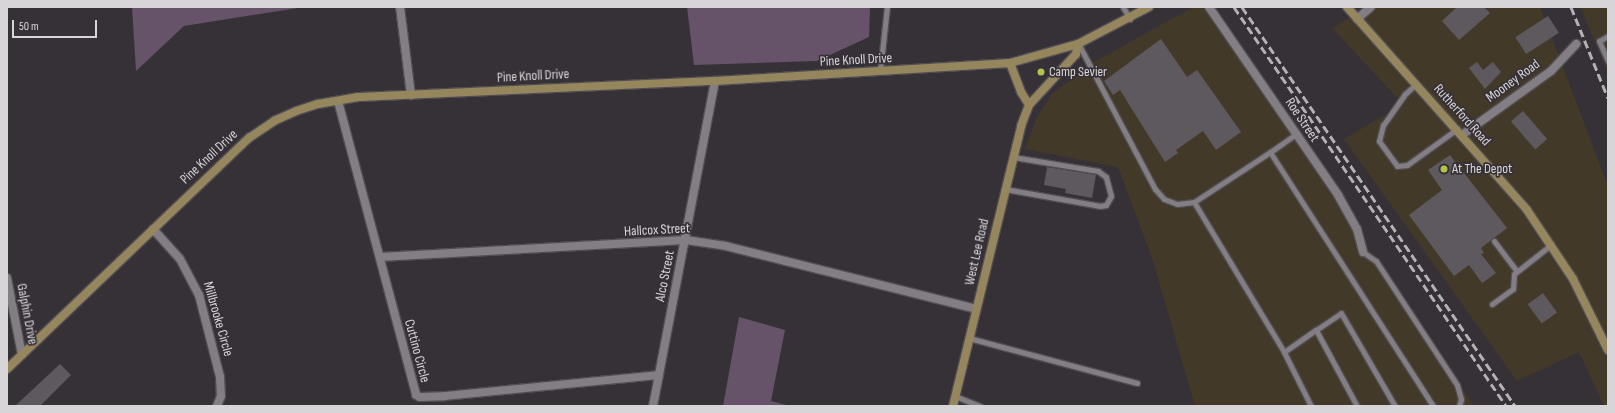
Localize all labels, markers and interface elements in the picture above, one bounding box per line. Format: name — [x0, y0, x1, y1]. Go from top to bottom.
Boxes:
scale bar — [14, 12, 99, 38]
text: 50 m — [19, 19, 39, 34]
street label: Pine Knoll Drive — [819, 50, 893, 70]
street label: Mooney Road — [1483, 56, 1543, 106]
place label: Camp Sevier — [1049, 64, 1107, 80]
street label: Pine Knoll Drive — [496, 66, 570, 86]
marker: Camp Sevier — [1036, 67, 1046, 77]
street label: Rutherford Road — [1430, 81, 1494, 149]
street label: Roe Street — [1281, 95, 1323, 145]
street label: Pine Knoll Drive — [177, 126, 241, 188]
place label: At The Depot — [1452, 161, 1512, 177]
marker: At The Depot — [1439, 164, 1449, 174]
street label: West Lee Road — [961, 217, 993, 287]
street label: Hallcox Street — [624, 220, 690, 240]
street label: Alco Street — [652, 249, 678, 303]
street label: Millbrooke Circle — [199, 280, 237, 358]
street label: Galphin Drive — [13, 282, 41, 346]
street label: Cuttino Circle — [401, 318, 433, 384]

